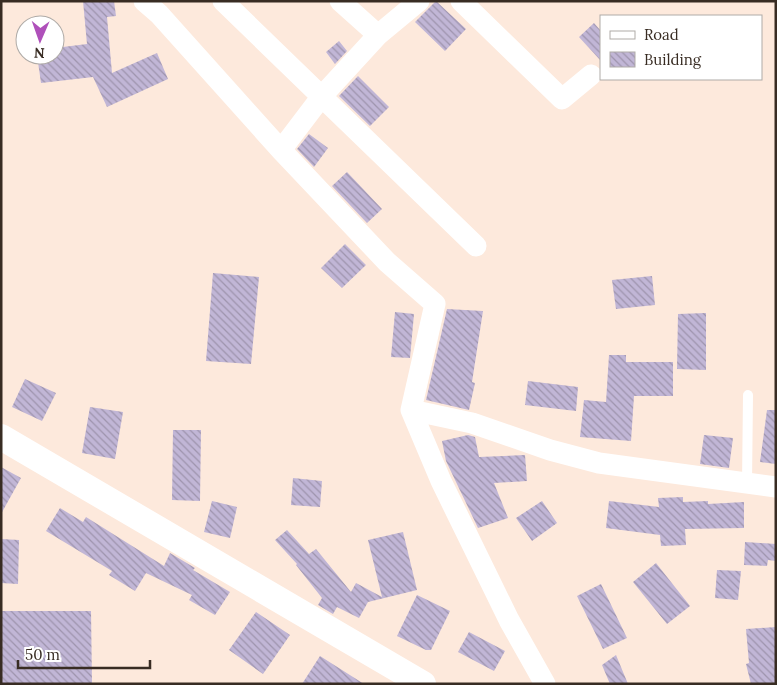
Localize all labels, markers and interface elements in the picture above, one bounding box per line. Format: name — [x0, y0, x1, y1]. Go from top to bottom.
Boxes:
north arrow — [15, 15, 65, 65]
legend — [600, 15, 762, 80]
text: Road — [644, 25, 679, 44]
text: N — [34, 44, 45, 62]
text: Building — [644, 50, 702, 69]
scale bar — [18, 638, 150, 670]
text: 50 m — [25, 645, 60, 664]

